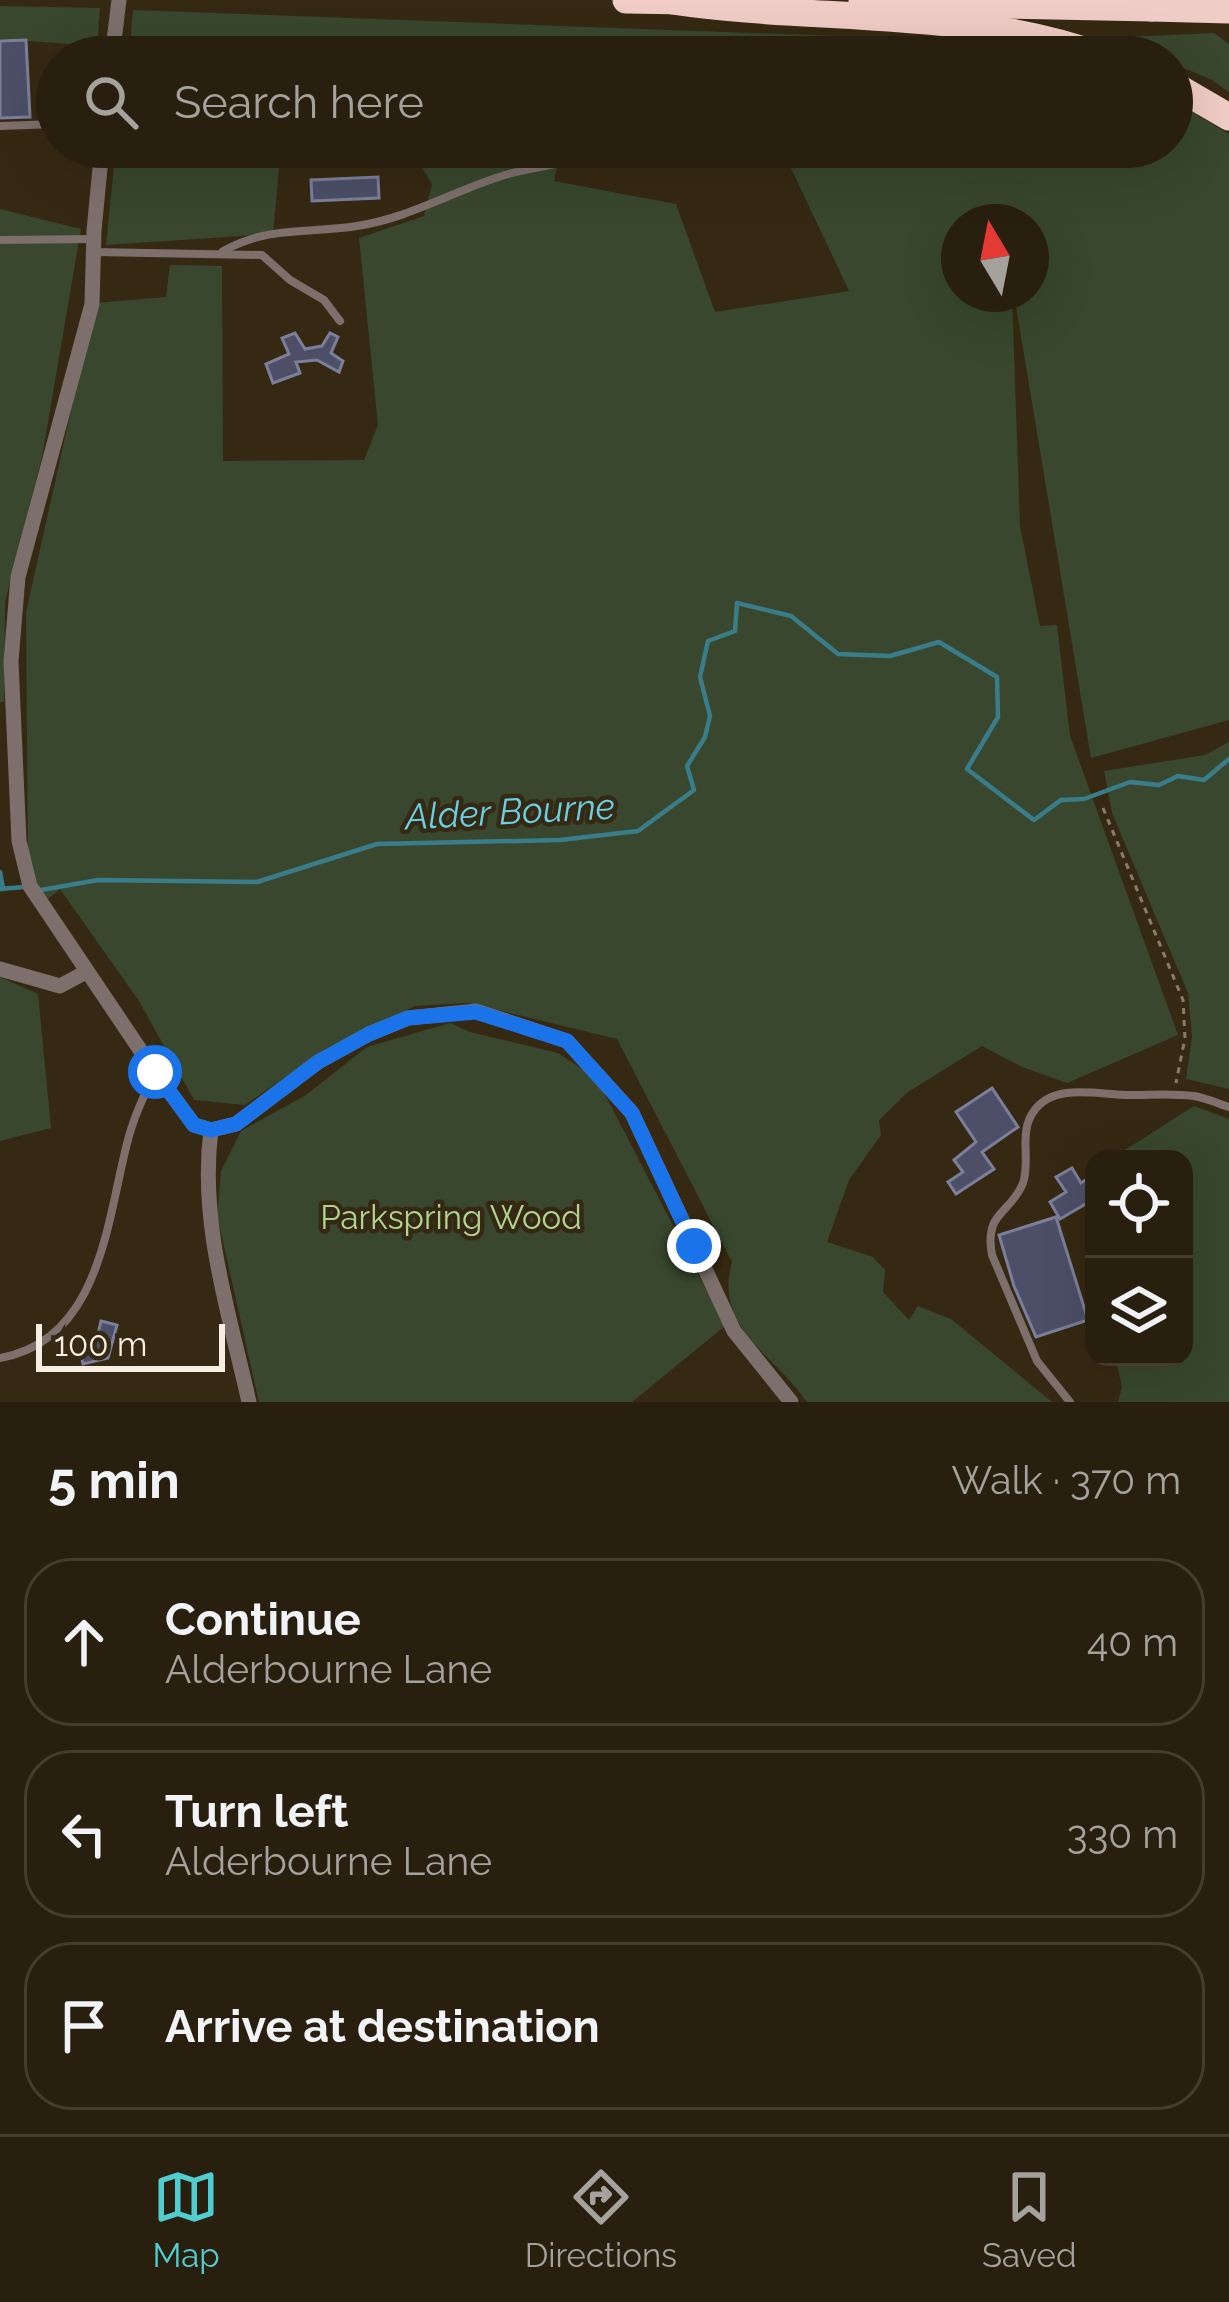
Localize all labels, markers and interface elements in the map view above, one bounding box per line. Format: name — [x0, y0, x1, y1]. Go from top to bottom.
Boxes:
search box — [36, 36, 1193, 168]
icon: search — [78, 69, 144, 135]
text: Search here — [174, 76, 424, 129]
north arrow — [941, 204, 1049, 312]
water label: Alder Bourne — [402, 785, 616, 838]
route start — [128, 1045, 182, 1099]
map controls — [1085, 1150, 1193, 1366]
button: locate — [1085, 1150, 1193, 1258]
park label: Parkspring Wood — [320, 1198, 582, 1237]
route end — [667, 1219, 721, 1273]
button: layers — [1085, 1258, 1193, 1366]
scale bar — [36, 1318, 225, 1371]
text: 100 m — [54, 1325, 147, 1364]
text: 5 min — [48, 1450, 180, 1510]
text: Walk · 370 m — [951, 1457, 1181, 1503]
text: Continue — [165, 1593, 361, 1646]
icon: ahead — [51, 1609, 117, 1675]
text: 40 m — [1087, 1619, 1178, 1665]
text: Alderbourne Lane — [165, 1646, 492, 1692]
text: Turn left — [165, 1785, 348, 1838]
icon: left — [51, 1801, 117, 1867]
text: 330 m — [1067, 1811, 1178, 1857]
text: Alderbourne Lane — [165, 1838, 492, 1884]
icon: arrive — [51, 1993, 117, 2059]
text: Arrive at destination — [165, 2000, 600, 2053]
tab: Map — [153, 2164, 220, 2275]
tab: Directions — [525, 2164, 677, 2275]
tab: Saved — [982, 2164, 1076, 2275]

